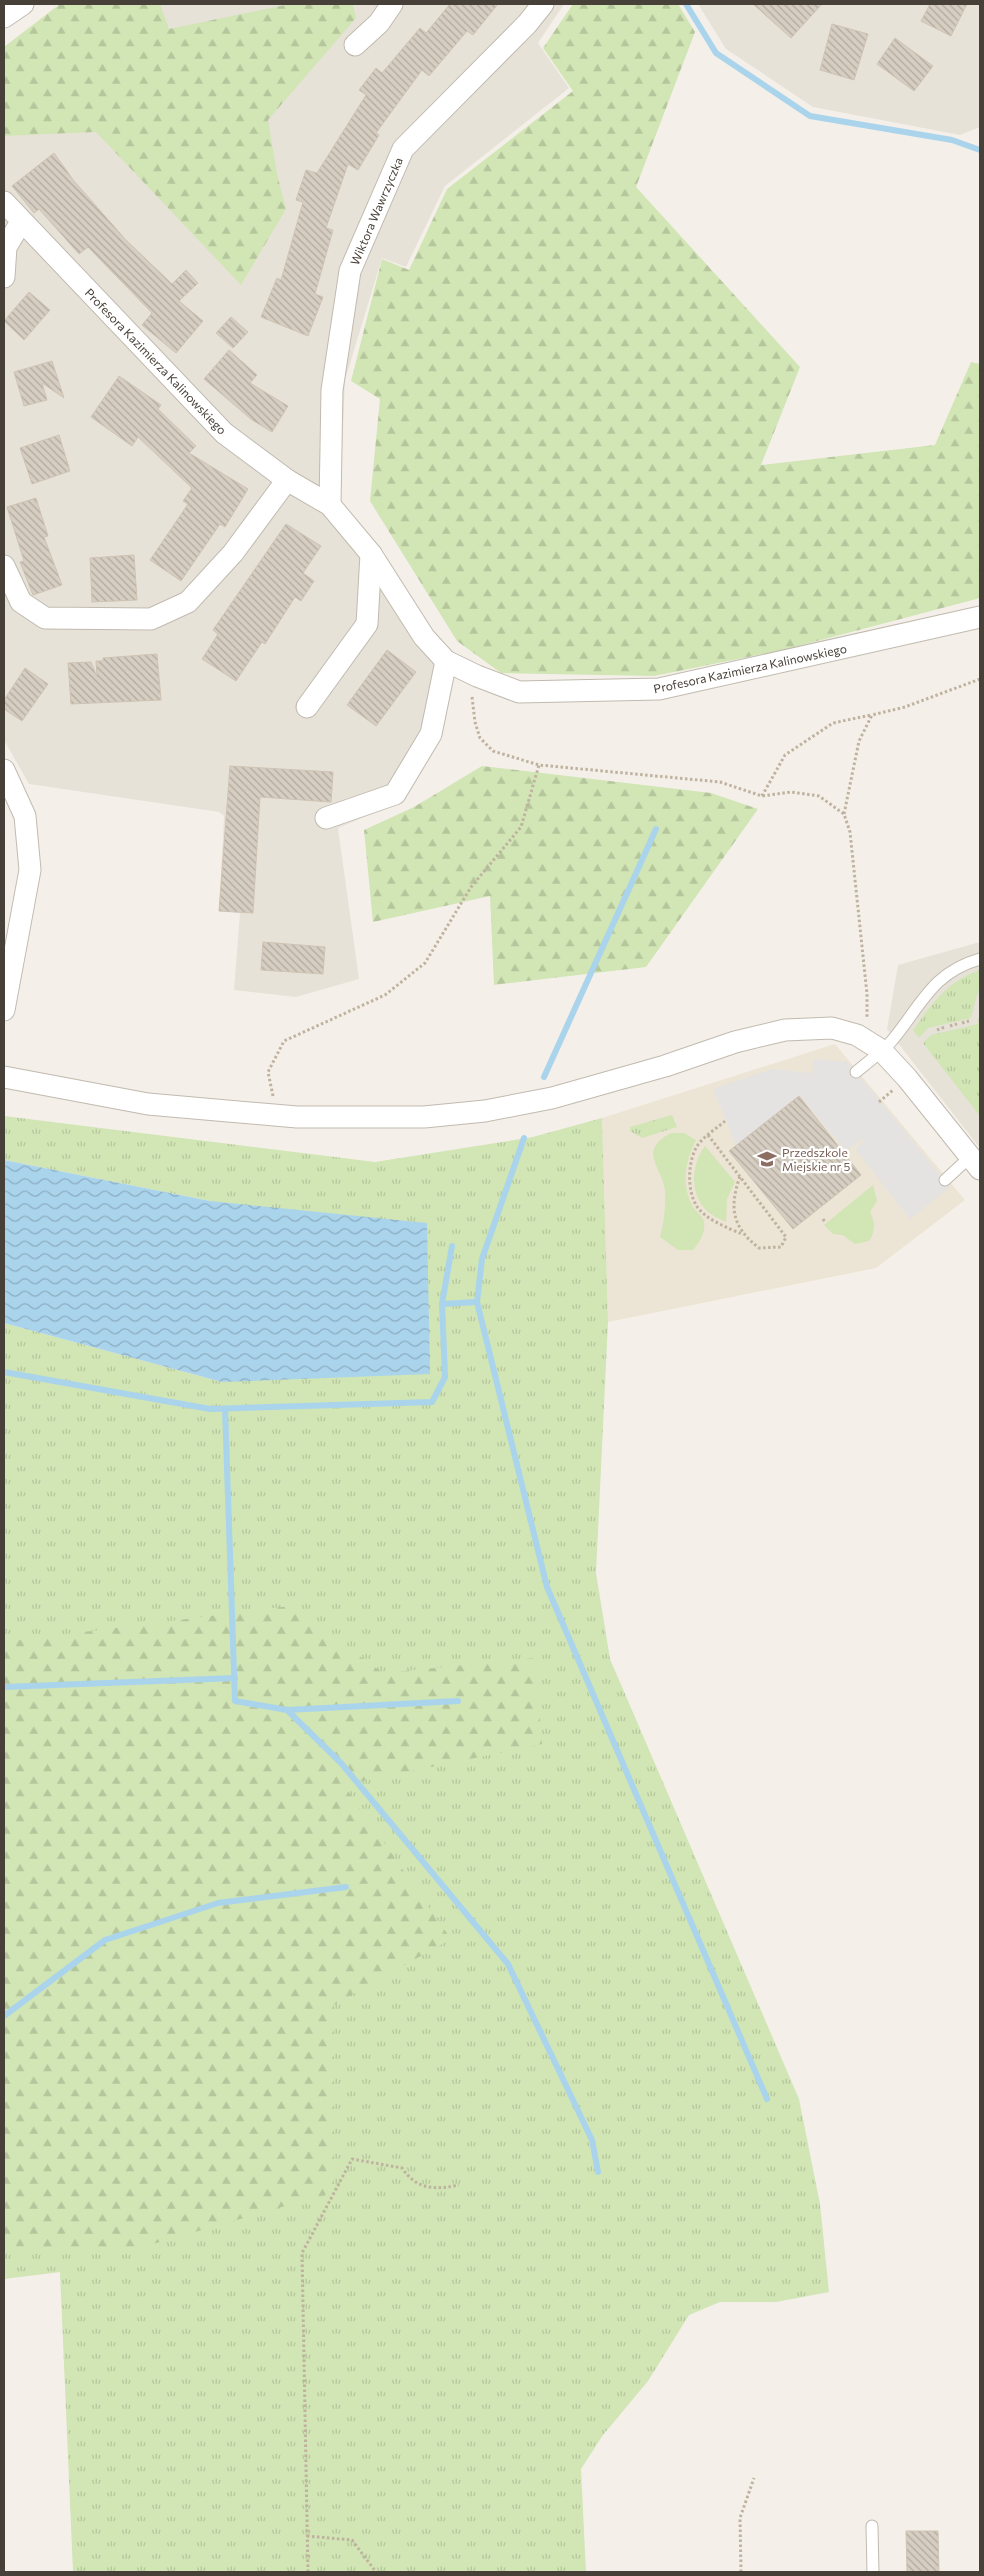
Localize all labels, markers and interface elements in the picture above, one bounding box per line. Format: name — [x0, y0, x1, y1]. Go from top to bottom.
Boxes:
street label: Wiktora Wawrzyczka — [347, 155, 405, 267]
street label: Profesora Kazimierza Kalinowskiego — [82, 285, 230, 437]
street label: Profesora Kazimierza Kalinowskiego — [652, 641, 848, 695]
place label: Przedszkole Miejskie nr 5 — [782, 1145, 851, 1173]
school or university icon: Przedszkole Miejskie nr 5 — [756, 1148, 778, 1170]

